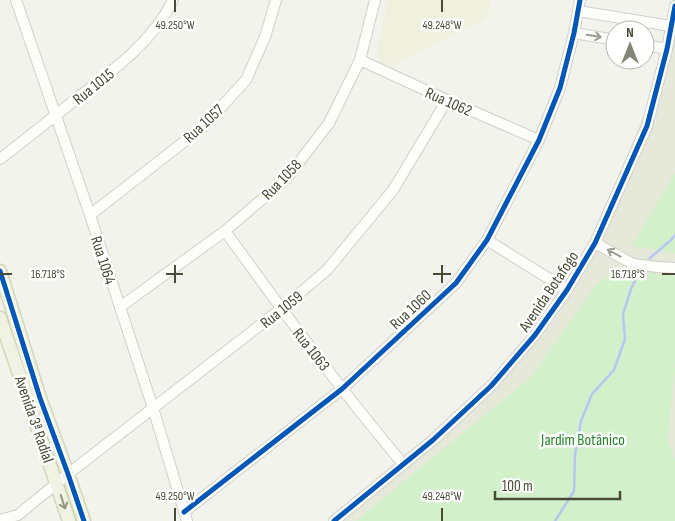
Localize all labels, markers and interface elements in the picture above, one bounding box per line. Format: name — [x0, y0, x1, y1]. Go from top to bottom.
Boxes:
text: 49.250°W — [155, 18, 195, 33]
text: 49.248°W — [422, 18, 462, 33]
north arrow — [605, 20, 655, 70]
text: N — [626, 24, 634, 41]
one-way arrow — [586, 32, 602, 42]
street label: Rua 1015 — [69, 65, 118, 110]
street label: Rua 1062 — [422, 84, 475, 121]
street label: Rua 1057 — [180, 100, 229, 148]
street label: Rua 1058 — [258, 156, 306, 204]
street label: Rua 1064 — [86, 234, 119, 287]
street label: Avenida Botafogo — [515, 248, 583, 336]
one-way arrow — [606, 248, 621, 258]
text: 16.718°S — [31, 267, 65, 282]
text: 16.718°S — [611, 267, 645, 282]
street label: Rua 1060 — [386, 286, 436, 334]
street label: Rua 1059 — [257, 287, 307, 333]
street label: Rua 1063 — [288, 325, 333, 375]
street label: Avenida 3ª Radial — [10, 373, 57, 465]
park label: Jardim Botânico — [540, 431, 625, 450]
scale bar — [495, 468, 620, 500]
text: 100 m — [502, 477, 533, 496]
text: 49.250°W — [155, 489, 195, 504]
text: 49.248°W — [422, 489, 462, 504]
one-way arrow — [58, 494, 68, 510]

